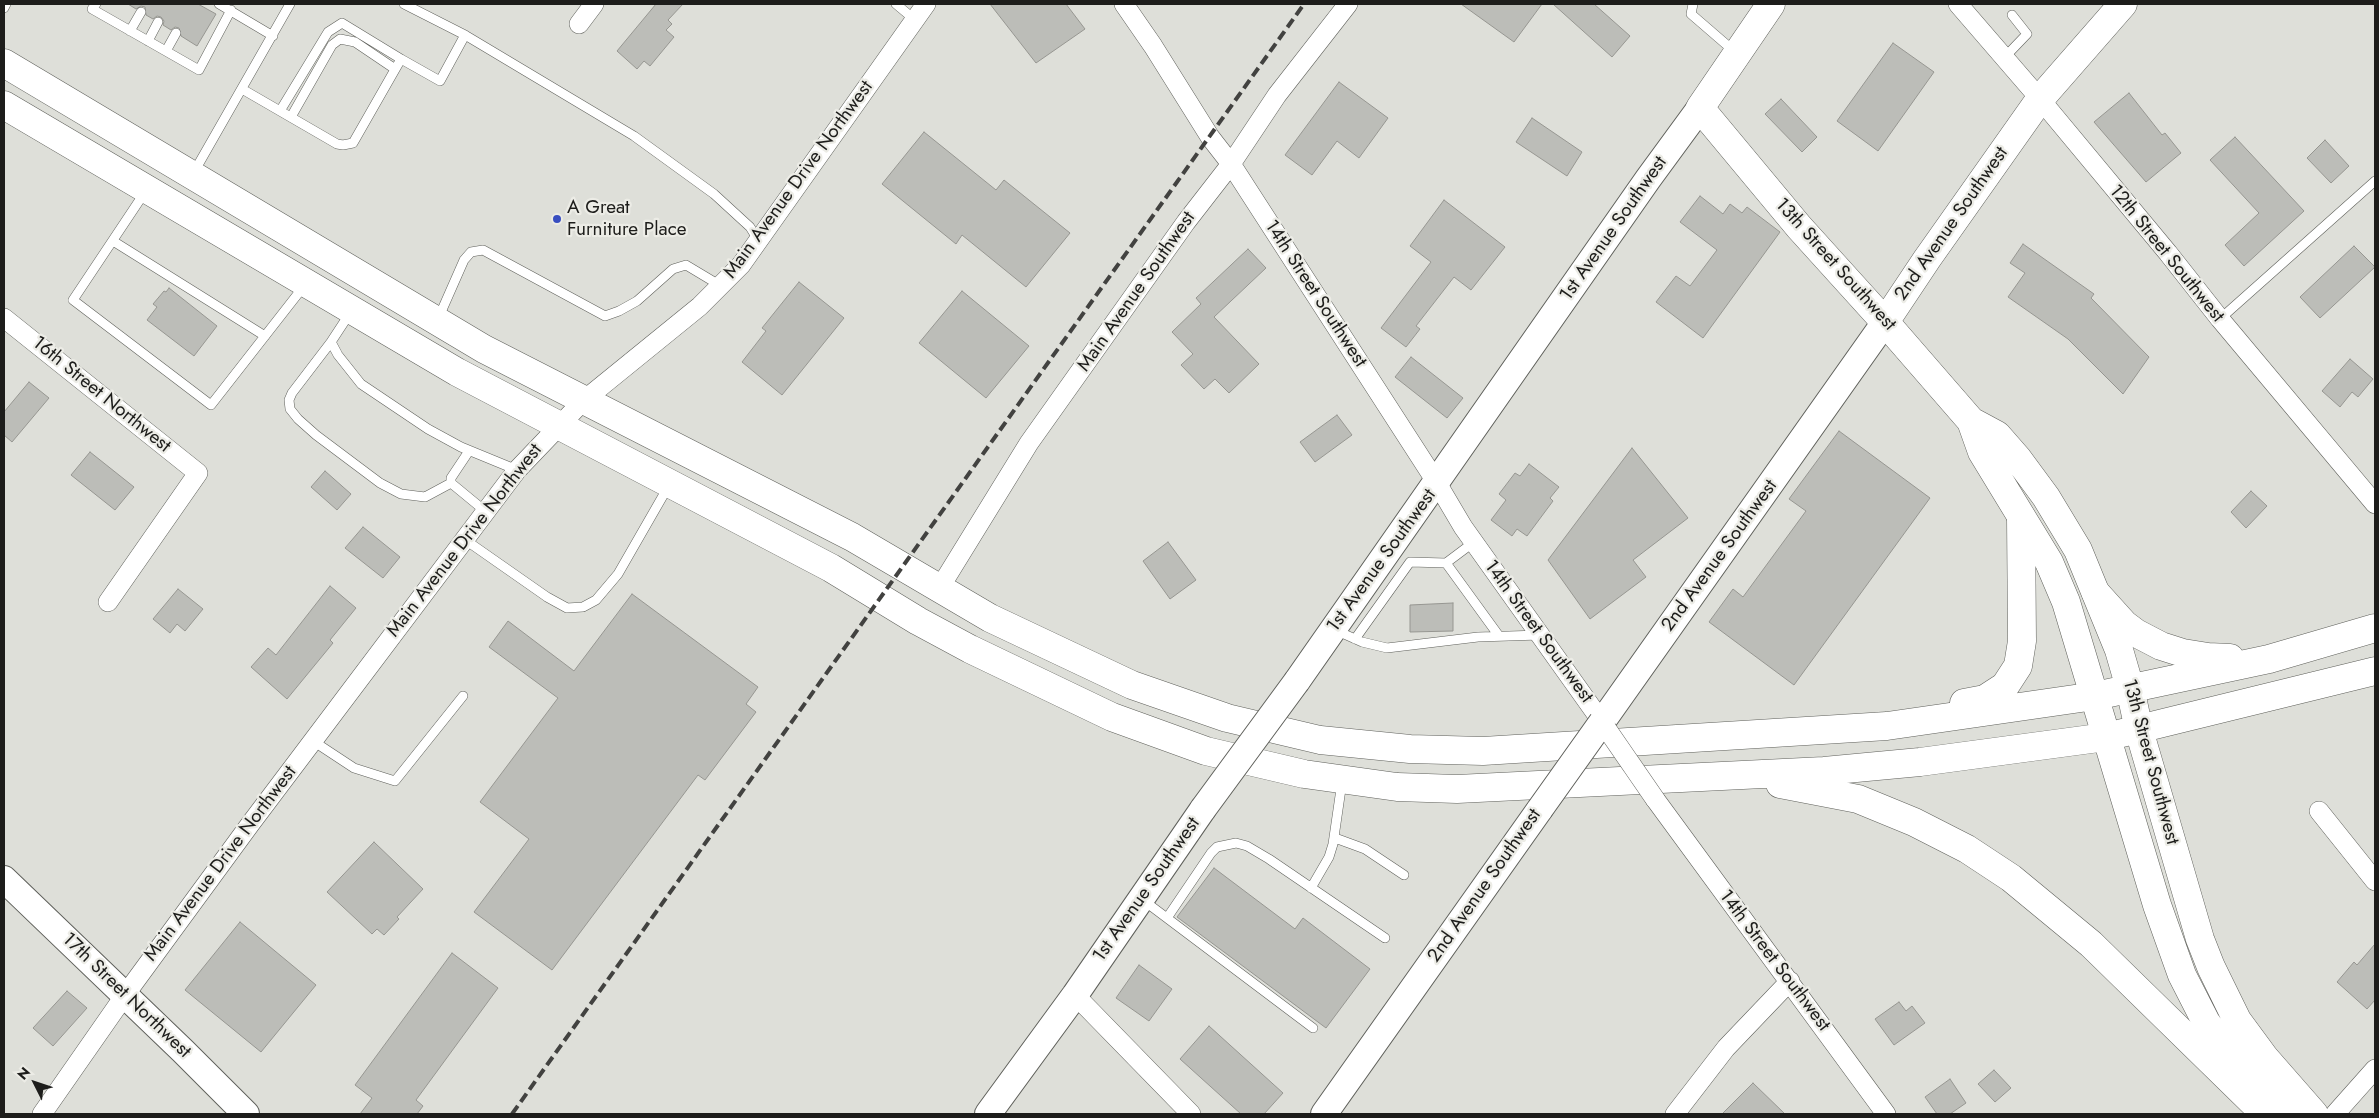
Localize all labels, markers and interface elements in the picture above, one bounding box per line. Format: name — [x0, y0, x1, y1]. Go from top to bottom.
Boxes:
street label: Main Avenue Drive Northwest — [720, 77, 878, 283]
street label: 2nd Avenue Southwest — [1890, 143, 2014, 305]
street label: 1st Avenue Southwest — [1556, 152, 1672, 306]
street label: 12th Street Southwest — [2104, 181, 2228, 327]
street label: 13th Street Southwest — [1770, 194, 1900, 336]
place label: A Great Furniture Place — [567, 197, 687, 241]
street label: Main Avenue Southwest — [1073, 208, 1201, 376]
marker: A Great Furniture Place — [551, 213, 563, 225]
street label: 14th Street Southwest — [1259, 216, 1371, 372]
street label: 16th Street Northwest — [27, 332, 175, 458]
street label: Main Avenue Drive Northwest — [383, 440, 547, 642]
street label: 2nd Avenue Southwest — [1657, 476, 1783, 636]
street label: 1st Avenue Southwest — [1322, 485, 1442, 637]
street label: 14th Street Southwest — [1479, 556, 1597, 708]
street label: 13th Street Southwest — [2117, 677, 2183, 847]
street label: Main Avenue Drive Northwest — [140, 762, 302, 966]
street label: 2nd Avenue Southwest — [1423, 805, 1547, 967]
street label: 1st Avenue Southwest — [1089, 813, 1205, 967]
street label: 14th Street Southwest — [1714, 886, 1834, 1036]
street label: 17th Street Northwest — [57, 929, 195, 1063]
north arrow — [10, 1058, 60, 1108]
text: N — [12, 1062, 35, 1084]

